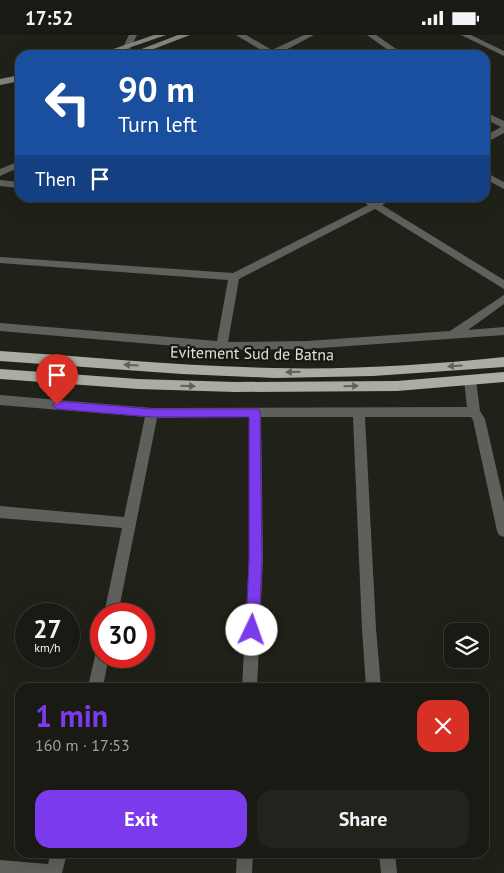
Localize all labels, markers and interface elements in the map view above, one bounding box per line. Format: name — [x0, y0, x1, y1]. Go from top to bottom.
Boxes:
text: 17:52 — [25, 6, 73, 30]
text: 90 m — [118, 66, 195, 112]
icon: left — [35, 70, 100, 135]
text: Turn left — [118, 110, 197, 138]
icon: arrive — [86, 165, 114, 193]
text: Then — [35, 167, 76, 191]
street label: Evitement Sud de Batna — [170, 342, 334, 364]
pin — [36, 354, 78, 405]
one-way arrow — [123, 360, 139, 368]
icon: arrive — [43, 361, 71, 389]
one-way arrow — [447, 363, 463, 371]
one-way arrow — [285, 368, 301, 376]
one-way arrow — [181, 382, 197, 390]
one-way arrow — [343, 382, 359, 390]
speed limit sign: 30 — [90, 603, 155, 668]
position arrow — [225, 603, 277, 655]
text: 27 — [33, 613, 62, 645]
map controls — [444, 623, 489, 668]
button: layers — [444, 623, 489, 668]
text: km/h — [34, 640, 61, 655]
text: 1 min — [35, 696, 108, 735]
button: close — [417, 700, 469, 752]
text: 160 m · 17:53 — [35, 735, 130, 755]
button: Exit — [35, 790, 247, 848]
button: Share — [257, 790, 469, 848]

